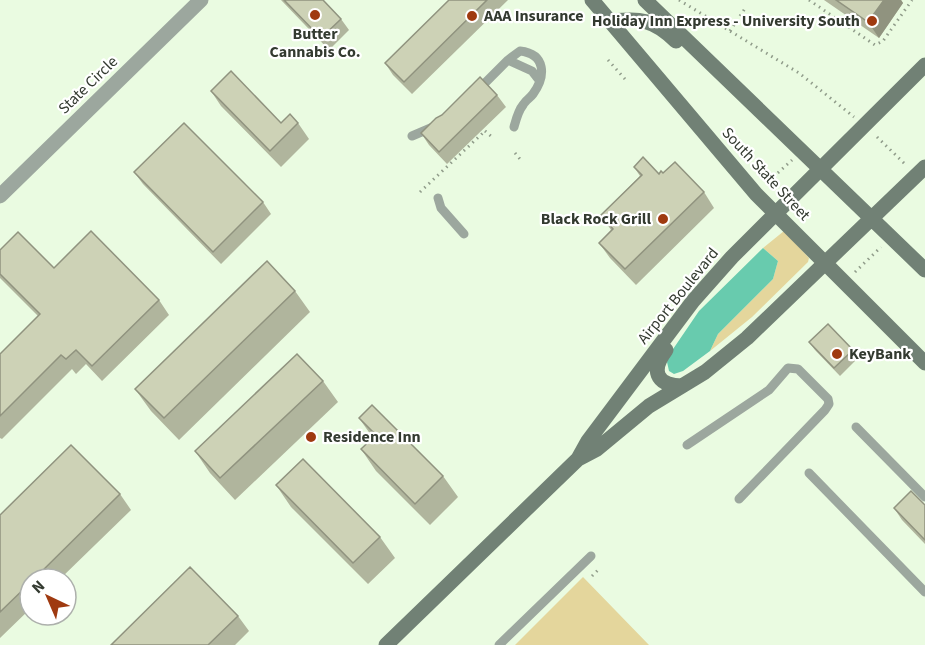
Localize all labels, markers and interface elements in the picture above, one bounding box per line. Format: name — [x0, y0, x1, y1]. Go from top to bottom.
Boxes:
place label: AAA Insurance — [483, 5, 584, 27]
marker: Butter Cannabis Co. — [308, 8, 322, 22]
marker: AAA Insurance — [465, 9, 479, 23]
place label: Holiday Inn Express - University South — [592, 10, 860, 32]
marker: Holiday Inn Express - University South — [865, 14, 879, 28]
place label: Butter Cannabis Co. — [269, 23, 361, 63]
street label: State Circle — [53, 51, 123, 119]
street label: South State Street — [717, 122, 816, 226]
place label: Black Rock Grill — [541, 208, 651, 230]
marker: Black Rock Grill — [656, 212, 670, 226]
street label: Airport Boulevard — [632, 243, 724, 349]
place label: KeyBank — [849, 343, 911, 365]
marker: KeyBank — [830, 347, 844, 361]
place label: Residence Inn — [323, 426, 421, 448]
marker: Residence Inn — [304, 430, 318, 444]
north arrow — [18, 567, 78, 627]
text: N — [27, 575, 50, 599]

